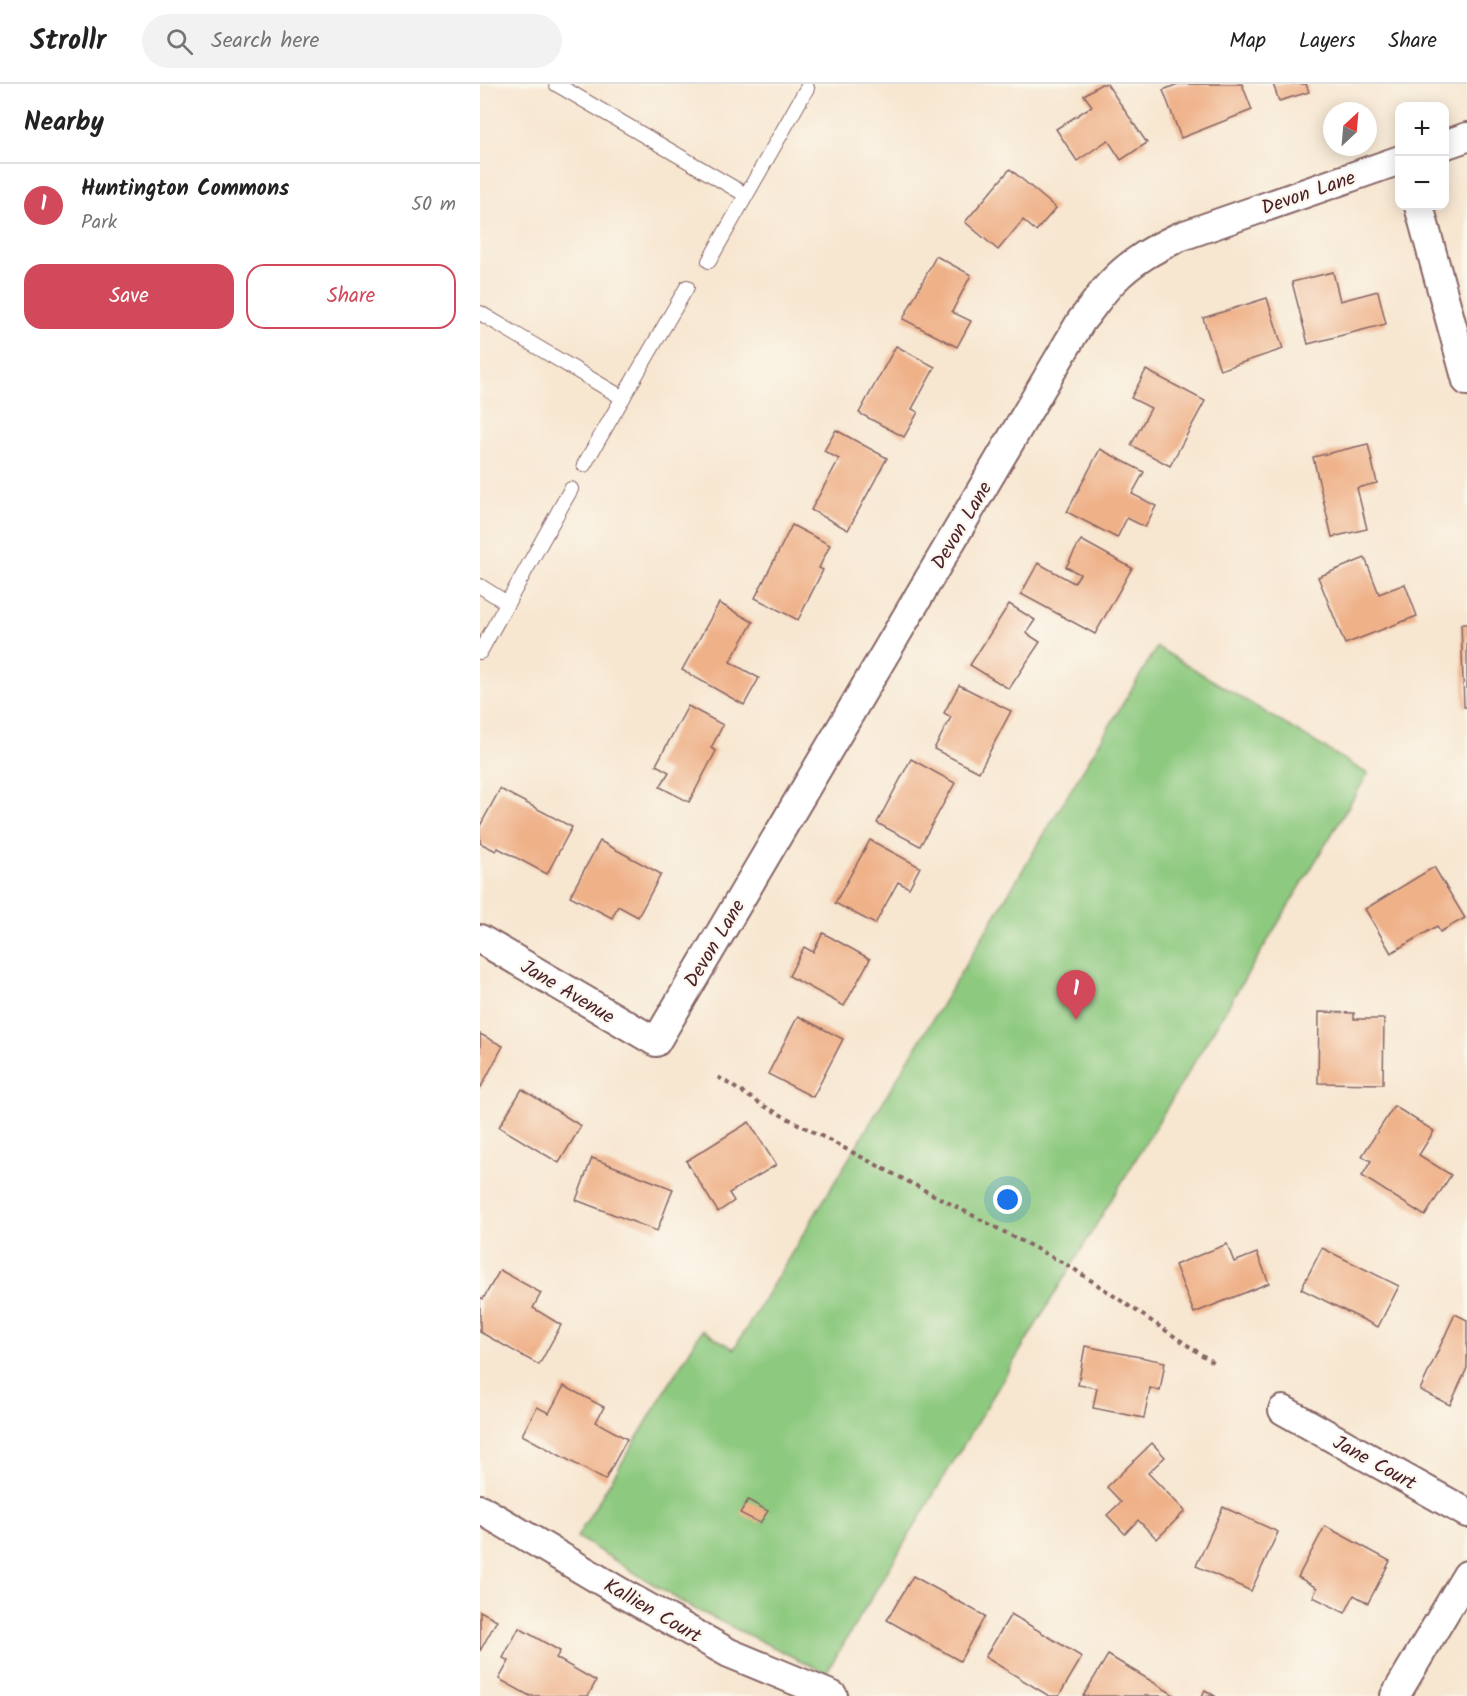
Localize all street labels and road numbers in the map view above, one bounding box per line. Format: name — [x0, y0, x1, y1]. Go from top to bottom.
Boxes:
street label: Devon Lane — [1257, 163, 1360, 225]
street label: Devon Lane — [924, 476, 1002, 576]
street label: Devon Lane — [677, 894, 755, 994]
street label: Jane Avenue — [514, 952, 620, 1034]
street label: Jane Court — [1326, 1428, 1422, 1500]
street label: Kallien Court — [597, 1571, 707, 1653]

